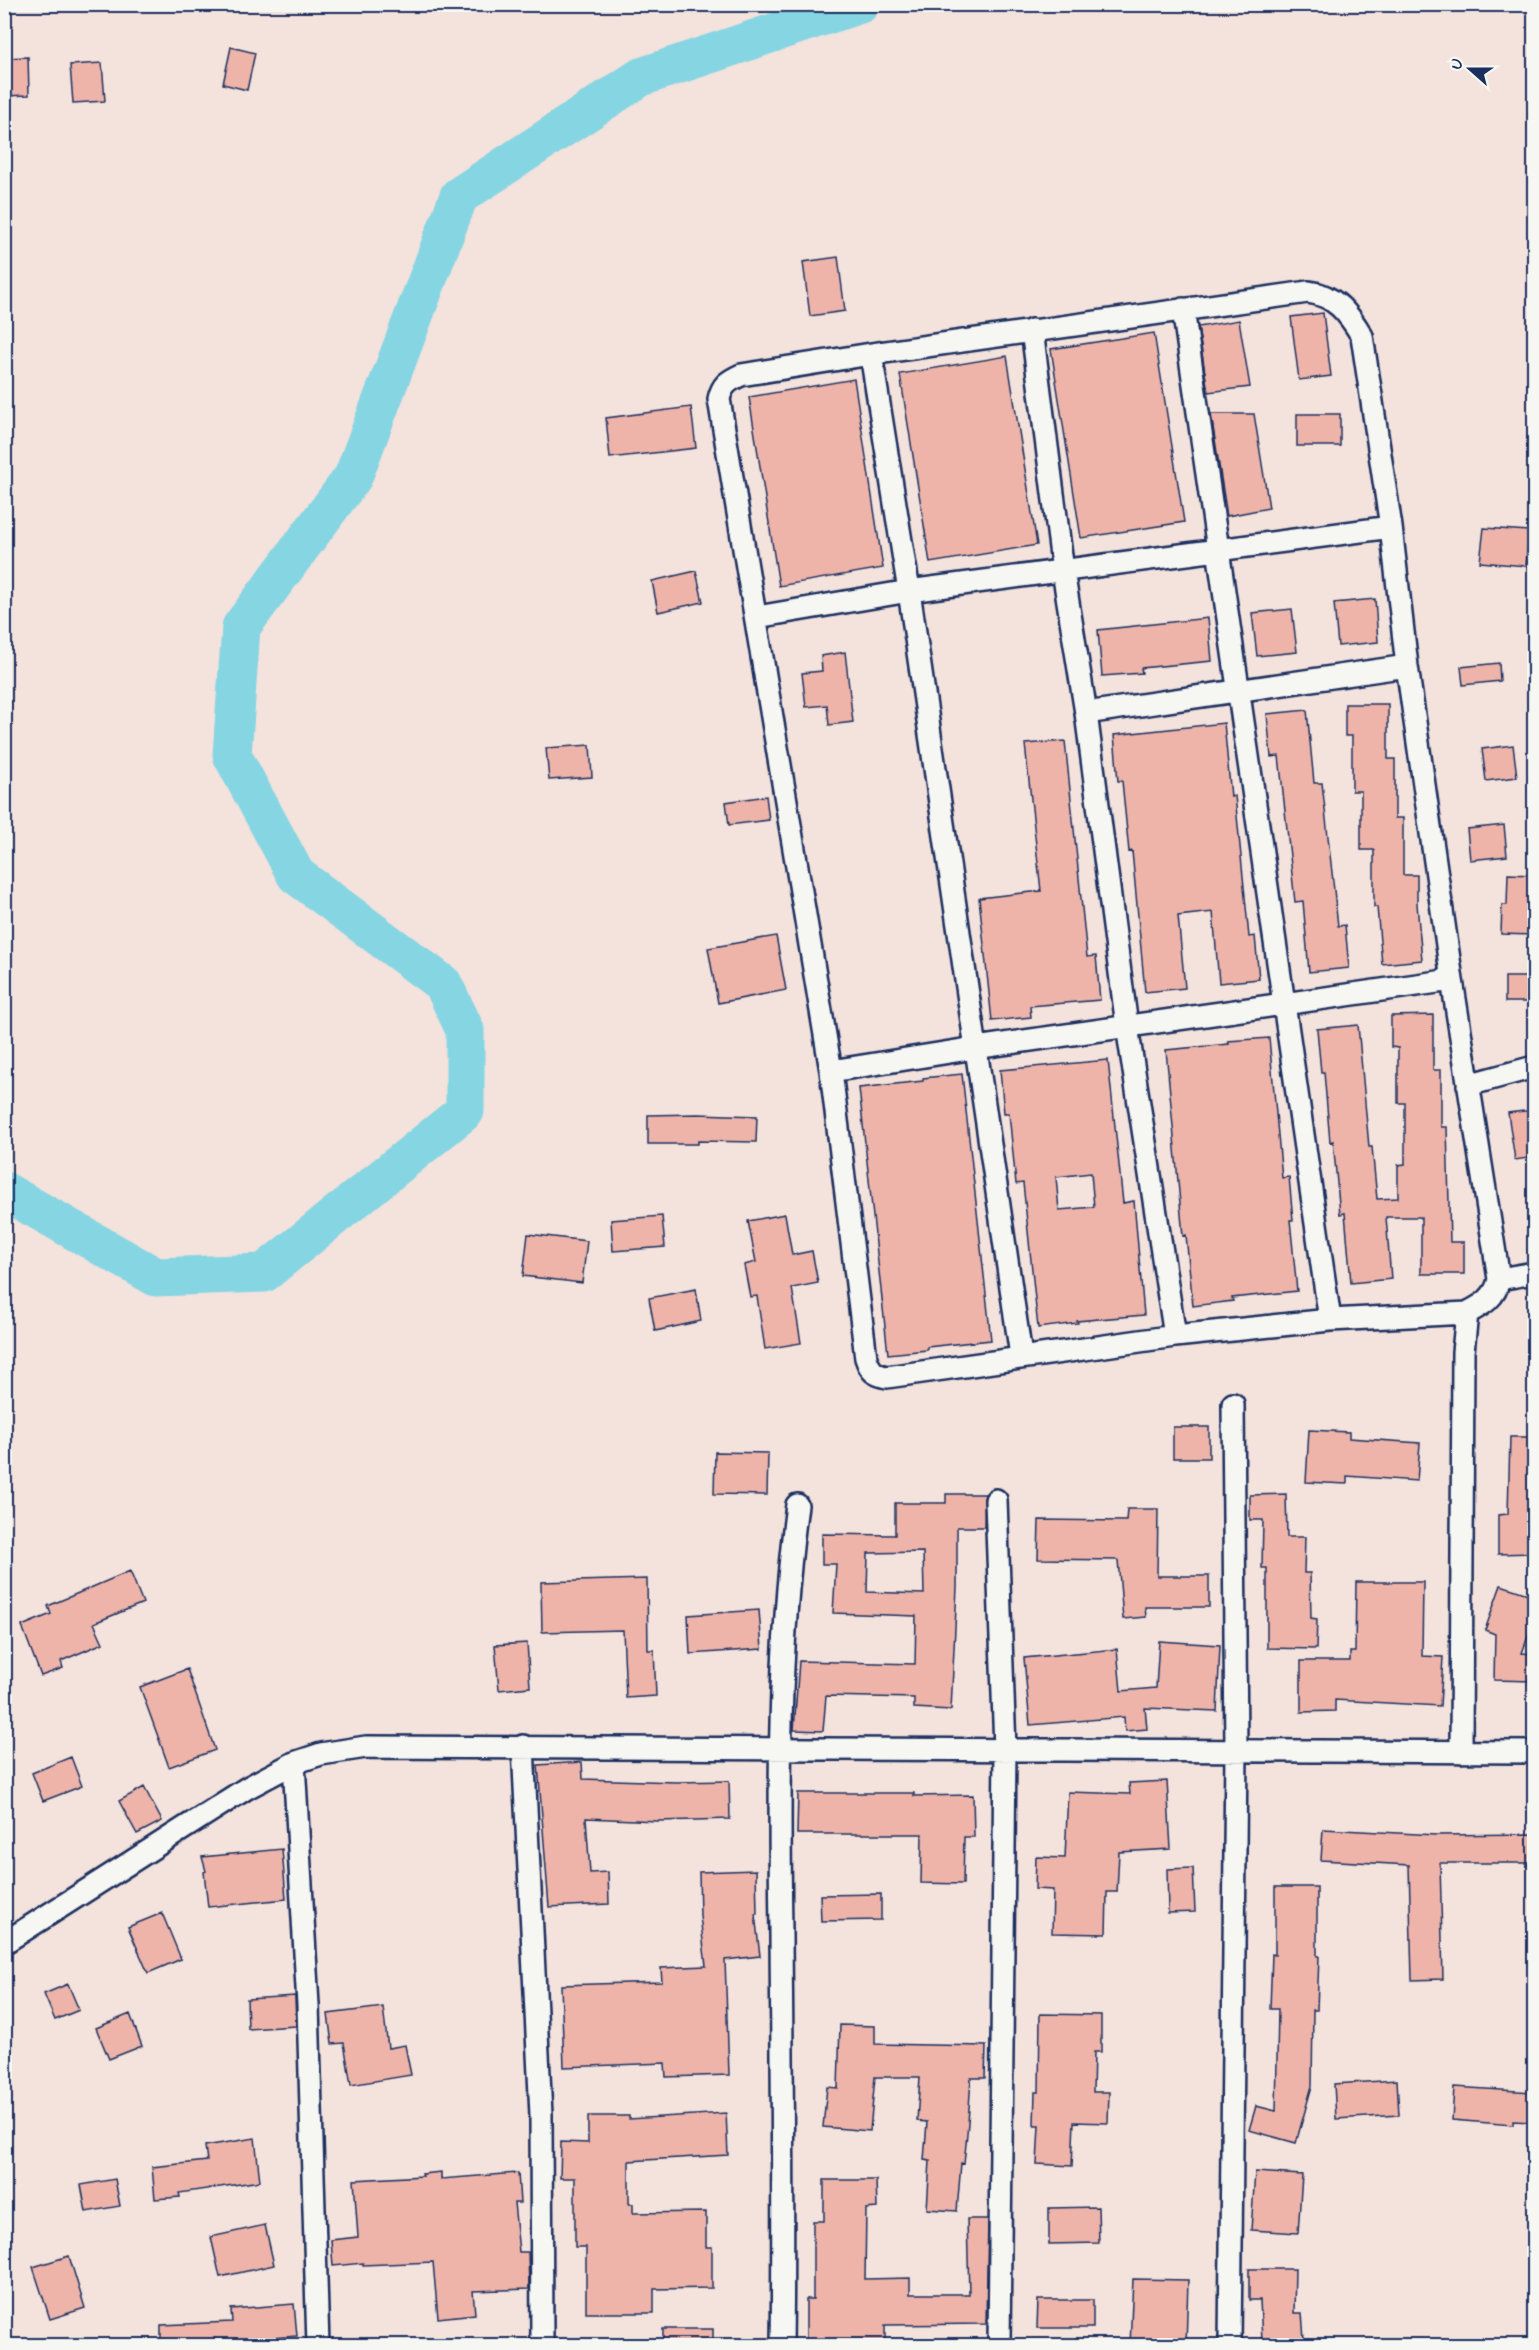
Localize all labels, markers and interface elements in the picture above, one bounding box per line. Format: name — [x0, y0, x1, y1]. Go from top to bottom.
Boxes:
north arrow — [1440, 39, 1500, 99]
text: U — [1446, 56, 1469, 73]

